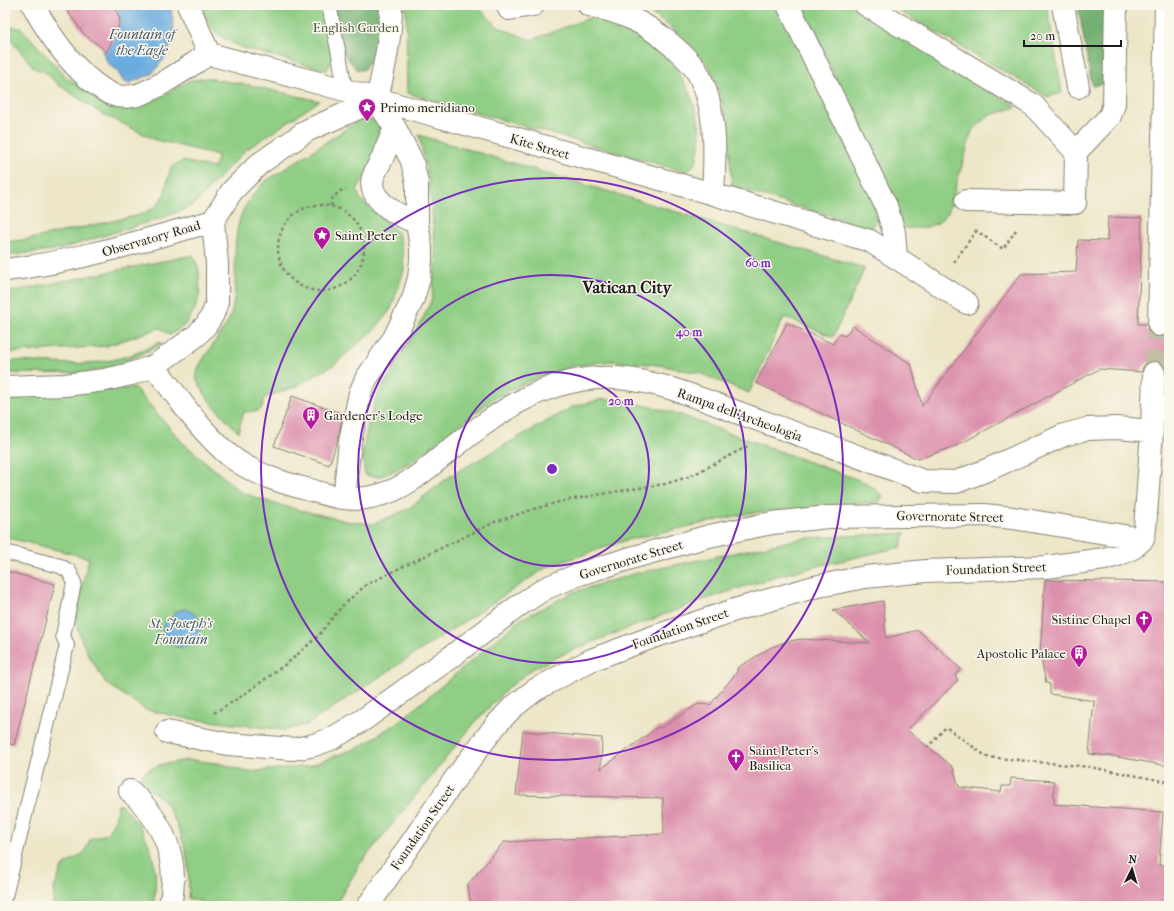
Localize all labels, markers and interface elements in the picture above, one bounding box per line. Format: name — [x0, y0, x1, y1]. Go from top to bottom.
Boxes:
park label: English Garden — [313, 20, 400, 35]
scale bar — [1024, 22, 1121, 48]
water label: Fountain of the Eagle — [108, 26, 178, 59]
text: 20 m — [1030, 29, 1055, 43]
place icon: Primo meridiano — [357, 97, 377, 122]
place label: Primo meridiano — [380, 100, 475, 115]
street label: Kite Street — [508, 131, 572, 162]
street label: Observatory Road — [100, 217, 203, 260]
place icon: Saint Peter — [312, 225, 332, 250]
place label: Saint Peter — [335, 228, 398, 243]
text: 60 m — [745, 256, 772, 270]
district label: Vatican City — [581, 277, 672, 298]
text: 40 m — [675, 325, 703, 340]
street label: Rampa dell'Archeologia — [675, 385, 805, 444]
text: 20 m — [608, 394, 635, 408]
building icon: Gardener's Lodge — [301, 405, 321, 430]
place label: Gardener's Lodge — [324, 408, 423, 423]
centre of rings — [545, 462, 559, 476]
street label: Governorate Street — [896, 508, 1004, 525]
street label: Governorate Street — [578, 536, 685, 582]
street label: Foundation Street — [945, 559, 1047, 578]
street label: Foundation Street — [630, 605, 731, 652]
church icon: Sistine Chapel — [1134, 609, 1154, 634]
place label: Sistine Chapel — [1051, 612, 1131, 627]
water label: St. Joseph's Fountain — [148, 615, 214, 648]
building icon: Apostolic Palace — [1069, 643, 1089, 668]
place label: Apostolic Palace — [976, 646, 1067, 661]
place label: Saint Peter's Basilica — [749, 743, 819, 773]
church icon: Saint Peter's Basilica — [726, 747, 746, 772]
street label: Foundation Street — [387, 781, 458, 873]
north arrow — [1112, 849, 1152, 889]
text: N — [1128, 853, 1138, 866]

